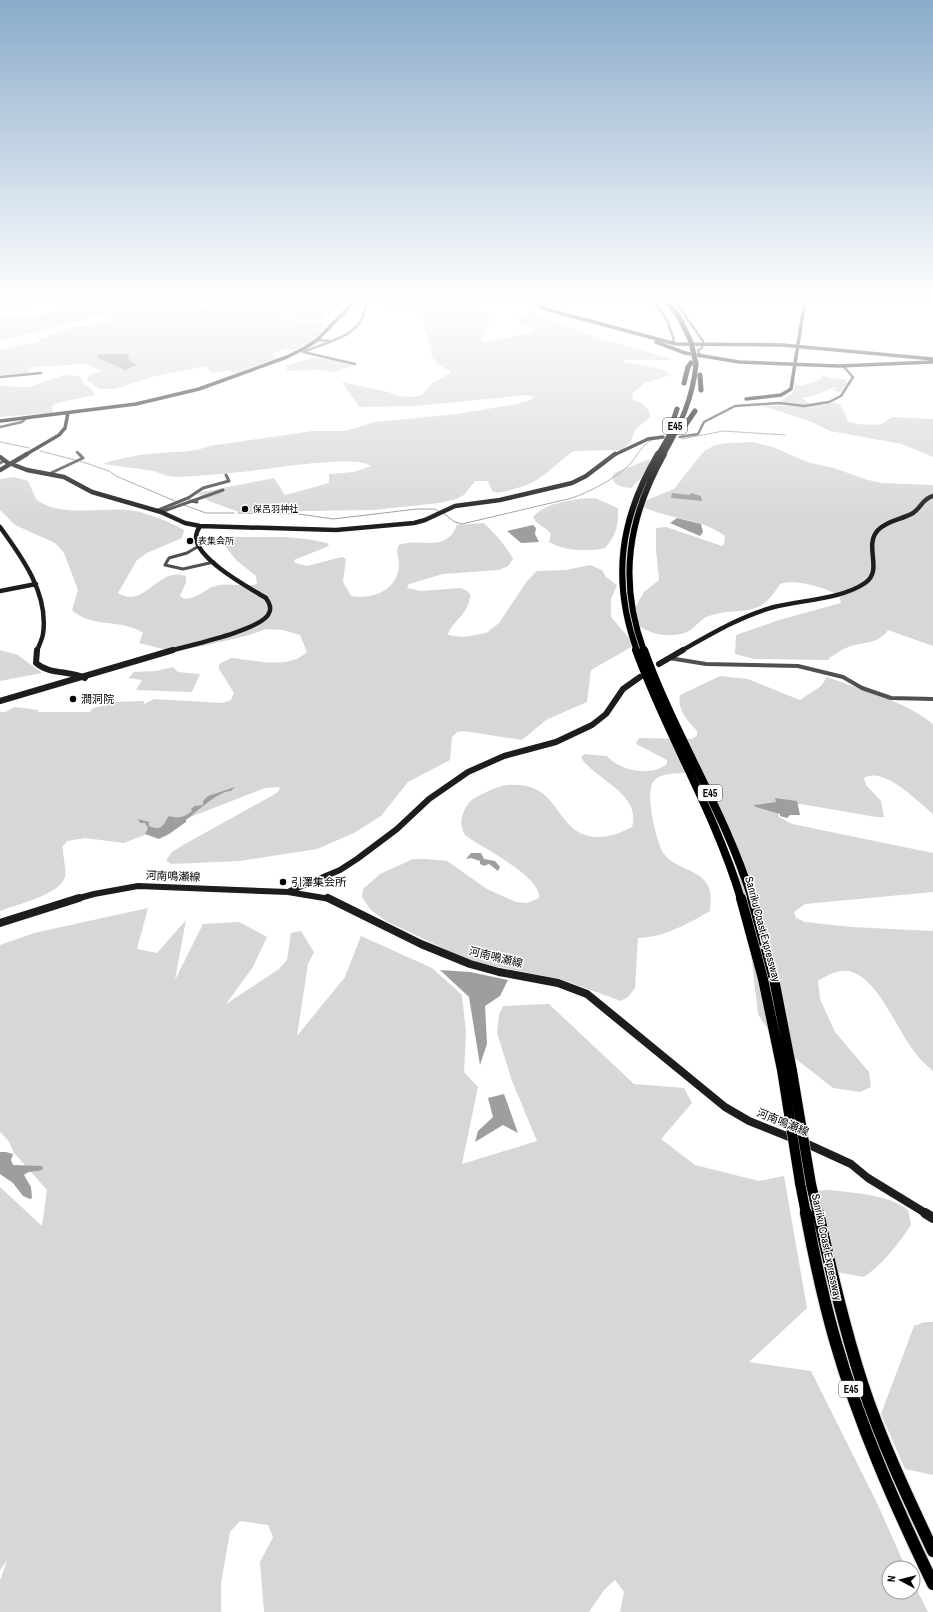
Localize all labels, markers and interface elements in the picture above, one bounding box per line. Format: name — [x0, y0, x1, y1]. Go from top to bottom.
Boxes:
road number: E45 — [663, 418, 687, 434]
place label: 保呂羽神社 — [253, 503, 298, 515]
marker: 保呂羽神社 — [240, 504, 250, 514]
place label: 表集会所 — [198, 535, 234, 547]
marker: 表集会所 — [185, 536, 195, 546]
place label: 澗洞院 — [81, 692, 114, 706]
marker: 澗洞院 — [68, 694, 78, 704]
road number: E45 — [698, 785, 722, 801]
street label: 河南鳴瀬線 — [145, 868, 201, 884]
place label: 引澤集会所 — [291, 875, 347, 889]
street label: Sanriku Coast Expressway — [742, 875, 784, 984]
marker: 引澤集会所 — [278, 877, 288, 887]
street label: 河南鳴瀬線 — [468, 944, 524, 970]
street label: 河南鳴瀬線 — [755, 1105, 811, 1139]
street label: Sanriku Coast Expressway — [809, 1193, 845, 1302]
road number: E45 — [839, 1381, 863, 1397]
north arrow — [881, 1560, 921, 1600]
text: N — [884, 1575, 898, 1583]

